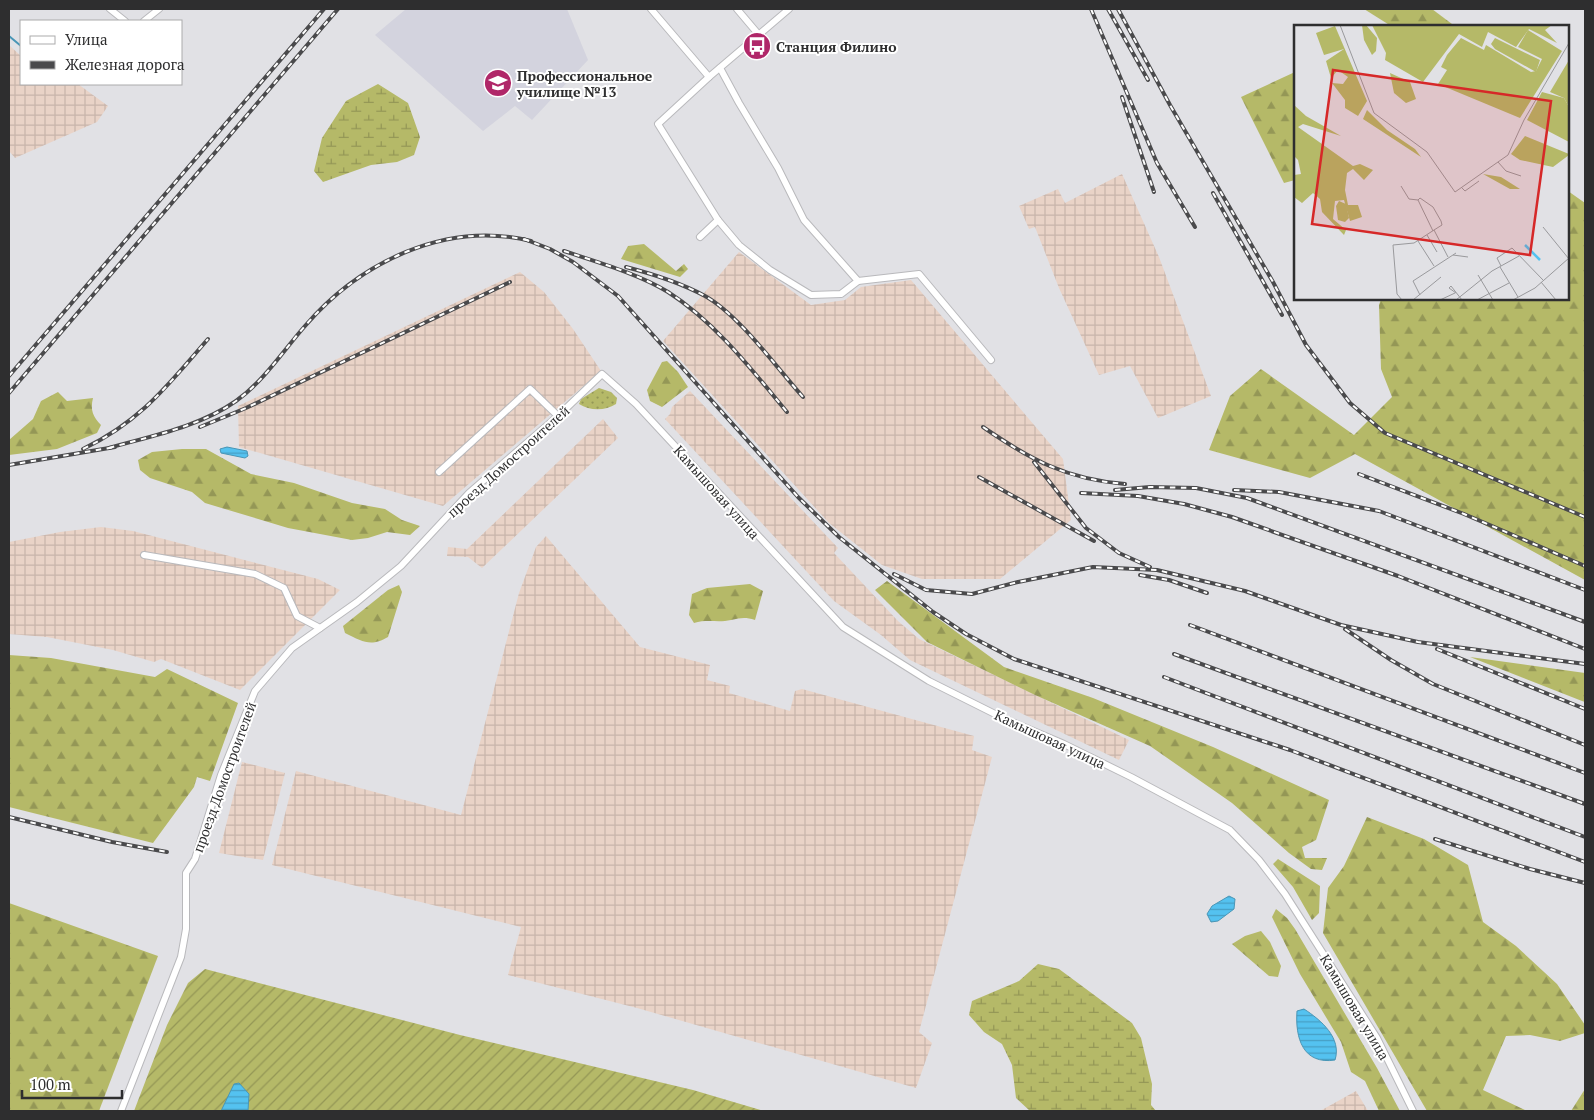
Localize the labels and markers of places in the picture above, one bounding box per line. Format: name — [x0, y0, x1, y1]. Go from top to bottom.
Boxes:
bus stop icon: Станция Филино — [742, 31, 772, 61]
place label: Станция Филино — [776, 37, 897, 56]
place label: Профессиональное училище №13 — [516, 66, 653, 101]
school or university icon: Профессиональное училище №13 — [483, 68, 513, 98]

